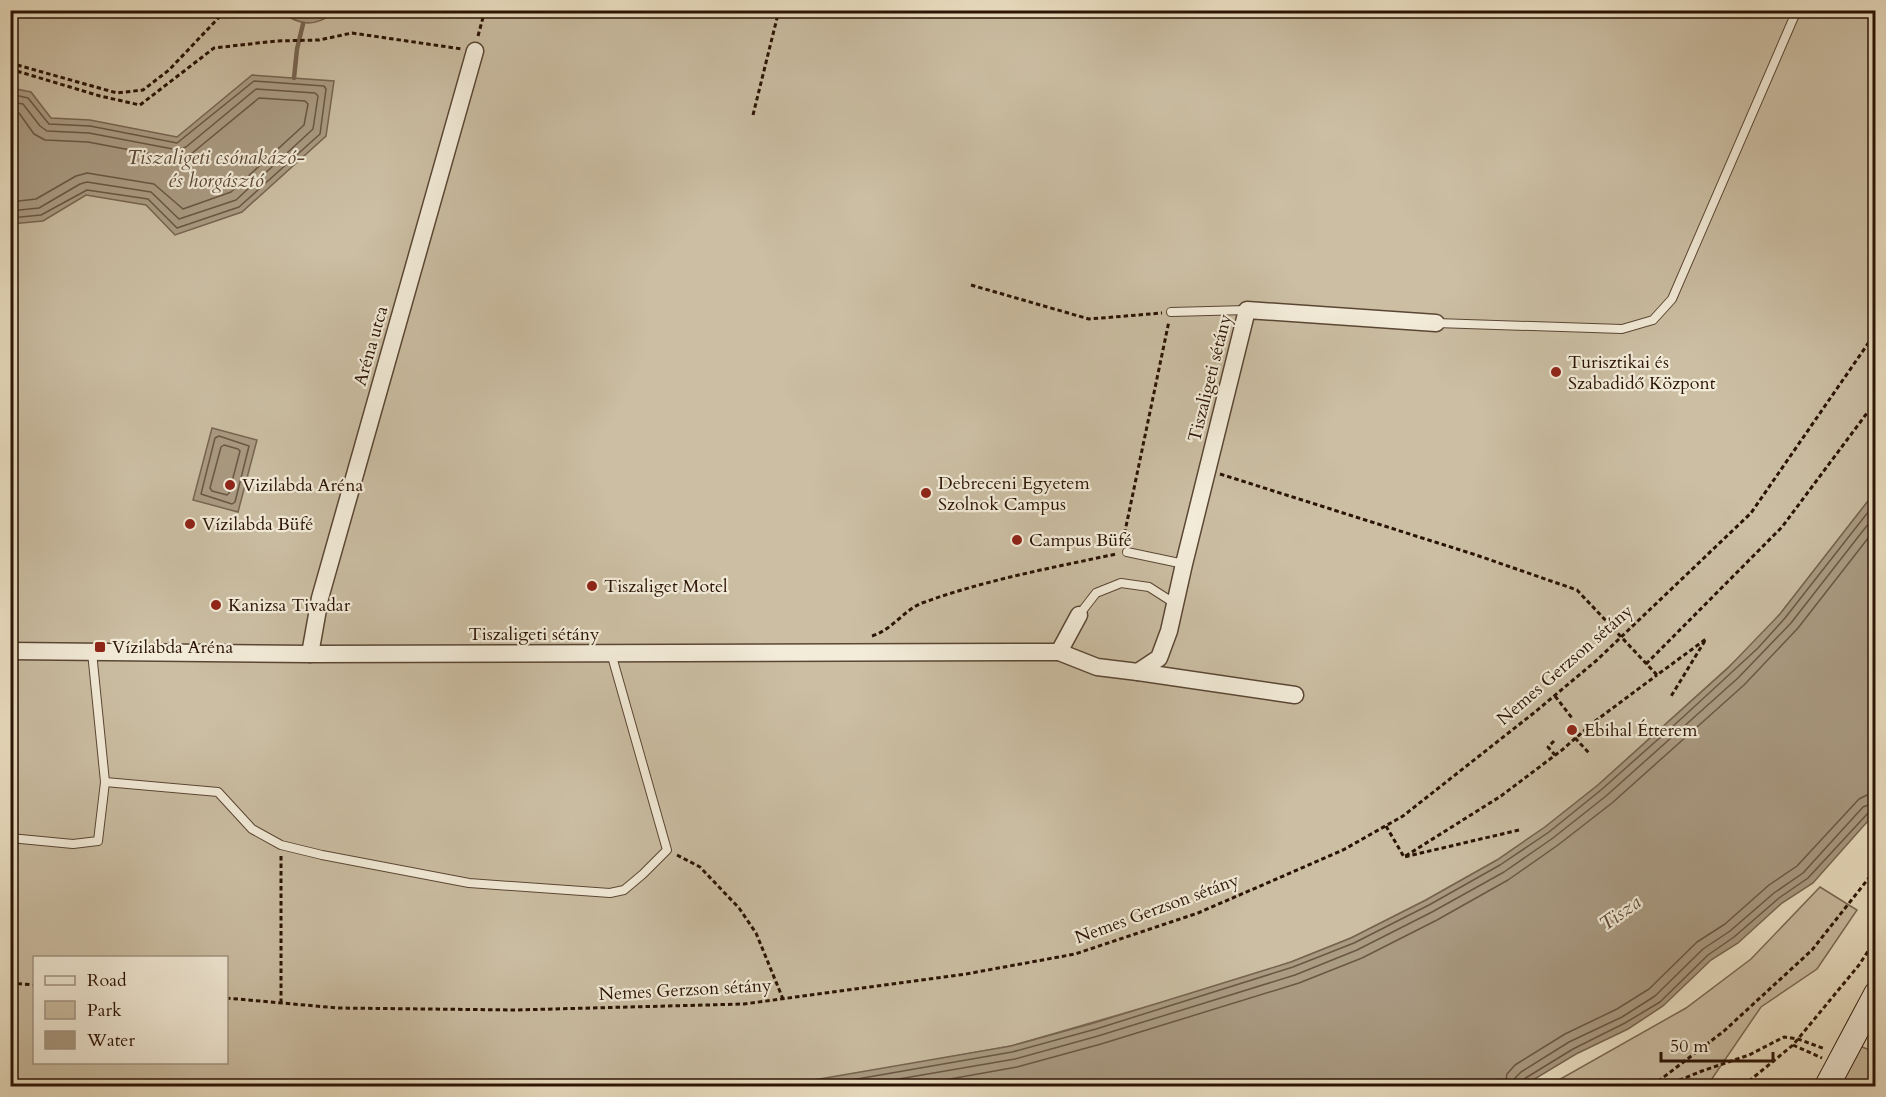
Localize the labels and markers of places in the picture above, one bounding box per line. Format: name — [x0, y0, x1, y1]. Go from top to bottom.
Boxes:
place label: Turisztikai és Szabadidő Központ — [1568, 350, 1716, 396]
marker: Turisztikai és Szabadidő Központ — [1549, 365, 1563, 379]
place label: Debreceni Egyetem Szolnok Campus — [938, 471, 1090, 517]
place label: Vizilabda Aréna — [242, 473, 363, 498]
marker: Vizilabda Aréna — [223, 478, 237, 492]
marker: Debreceni Egyetem Szolnok Campus — [919, 486, 933, 500]
place label: Vízilabda Büfé — [202, 512, 313, 537]
marker: Vízilabda Büfé — [183, 517, 197, 531]
place label: Campus Büfé — [1029, 528, 1132, 553]
marker: Campus Büfé — [1010, 533, 1024, 547]
place label: Tiszaliget Motel — [604, 574, 728, 599]
marker: Tiszaliget Motel — [585, 579, 599, 593]
place label: Kanizsa Tivadar — [228, 593, 351, 618]
marker: Kanizsa Tivadar — [209, 598, 223, 612]
place label: Vízilabda Aréna — [112, 635, 233, 660]
marker: Vízilabda Aréna — [93, 640, 107, 654]
place label: Ebihal Étterem — [1584, 718, 1698, 743]
marker: Ebihal Étterem — [1565, 723, 1579, 737]

